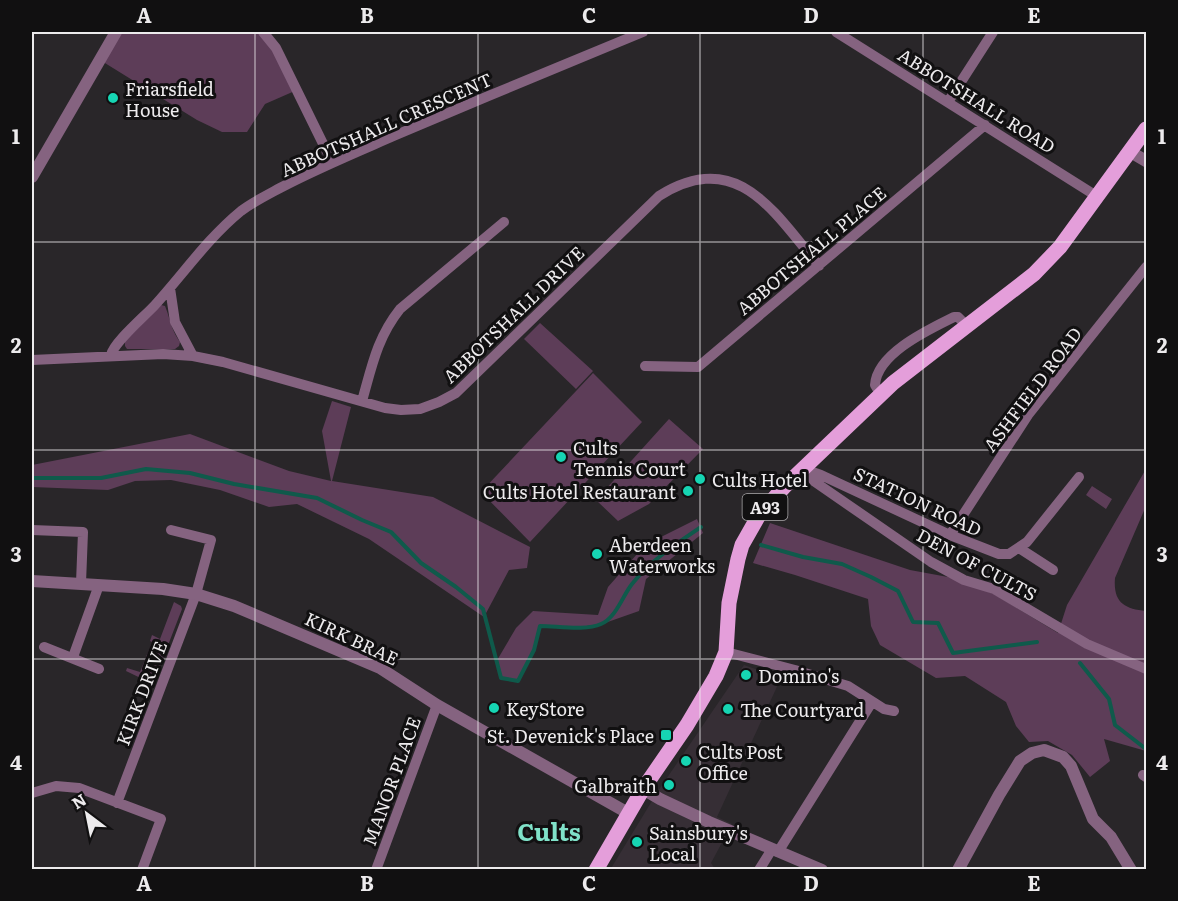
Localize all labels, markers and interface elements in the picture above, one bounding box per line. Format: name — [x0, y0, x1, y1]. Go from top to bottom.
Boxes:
text: A — [136, 0, 152, 29]
text: B — [360, 0, 374, 29]
text: C — [582, 0, 596, 29]
text: D — [803, 0, 819, 29]
text: E — [1027, 0, 1041, 29]
street label: ABBOTSHALL ROAD — [893, 41, 1061, 159]
street label: ABBOTSHALL CRESCENT — [276, 65, 496, 183]
place label: Friarsfield House — [125, 75, 214, 123]
marker: Friarsfield House — [106, 91, 120, 105]
text: 1 — [12, 120, 20, 150]
text: 1 — [1158, 120, 1166, 150]
street label: ABBOTSHALL PLACE — [730, 179, 892, 321]
street label: ABBOTSHALL DRIVE — [436, 239, 590, 389]
street label: ASHFIELD ROAD — [976, 321, 1088, 457]
text: 2 — [11, 329, 22, 359]
text: 2 — [1157, 329, 1168, 359]
place label: Cults Tennis Court — [573, 434, 687, 482]
marker: Cults Tennis Court — [554, 450, 568, 464]
street label: STATION ROAD — [850, 460, 986, 542]
place label: Cults Hotel — [712, 466, 808, 493]
marker: Cults Hotel — [693, 472, 707, 486]
place label: Cults Hotel Restaurant — [483, 478, 677, 505]
marker: Cults Hotel Restaurant — [681, 484, 695, 498]
road number: A93 — [742, 494, 788, 520]
street label: DEN OF CULTS — [912, 521, 1042, 607]
place label: Aberdeen Waterworks — [609, 531, 715, 579]
text: 3 — [10, 538, 22, 568]
text: 3 — [1156, 538, 1168, 568]
marker: Aberdeen Waterworks — [590, 547, 604, 561]
street label: KIRK BRAE — [301, 604, 403, 672]
street label: KIRK DRIVE — [109, 637, 173, 749]
place label: Domino's — [758, 662, 839, 689]
marker: Domino's — [739, 668, 753, 682]
place label: KeyStore — [506, 695, 584, 722]
place label: The Courtyard — [740, 696, 864, 723]
marker: KeyStore — [487, 701, 501, 715]
marker: The Courtyard — [721, 702, 735, 716]
street label: MANOR PLACE — [355, 713, 427, 849]
place label: St. Devenick's Place — [487, 722, 654, 749]
marker: St. Devenick's Place — [659, 728, 673, 742]
place label: Cults Post Office — [698, 738, 783, 786]
text: 4 — [10, 746, 22, 776]
text: 4 — [1156, 746, 1168, 776]
marker: Cults Post Office — [679, 754, 693, 768]
place label: Galbraith — [574, 772, 657, 799]
marker: Galbraith — [662, 778, 676, 792]
north arrow — [57, 784, 117, 844]
text: N — [66, 787, 91, 814]
district label: Cults — [517, 813, 581, 848]
place label: Sainsbury's Local — [649, 819, 748, 867]
marker: Sainsbury's Local — [630, 835, 644, 849]
text: A — [136, 867, 152, 897]
text: B — [360, 867, 374, 897]
text: C — [582, 867, 596, 897]
text: D — [803, 867, 819, 897]
text: E — [1027, 867, 1041, 897]

